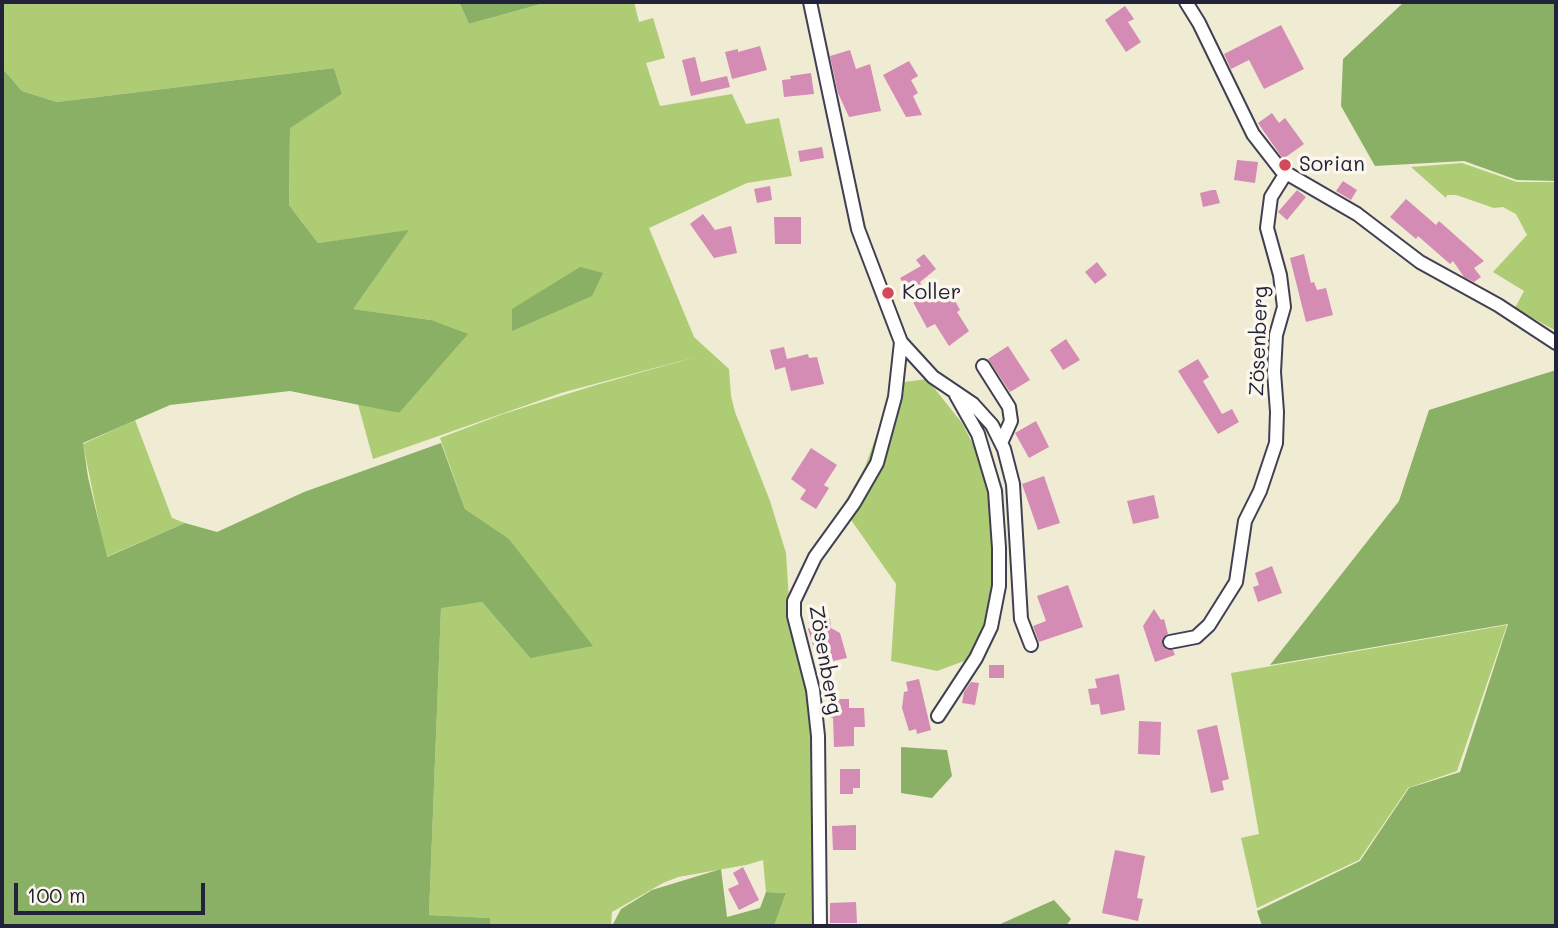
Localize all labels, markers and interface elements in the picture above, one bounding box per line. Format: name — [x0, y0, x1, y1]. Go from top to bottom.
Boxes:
place label: Sorian — [1299, 152, 1365, 178]
marker: Sorian — [1277, 157, 1293, 173]
place label: Koller — [902, 280, 961, 306]
marker: Koller — [880, 285, 896, 301]
street label: Zösenberg — [1244, 285, 1274, 397]
street label: Zösenberg — [803, 603, 847, 717]
scale bar — [18, 869, 208, 913]
text: 100 m — [27, 881, 86, 908]

